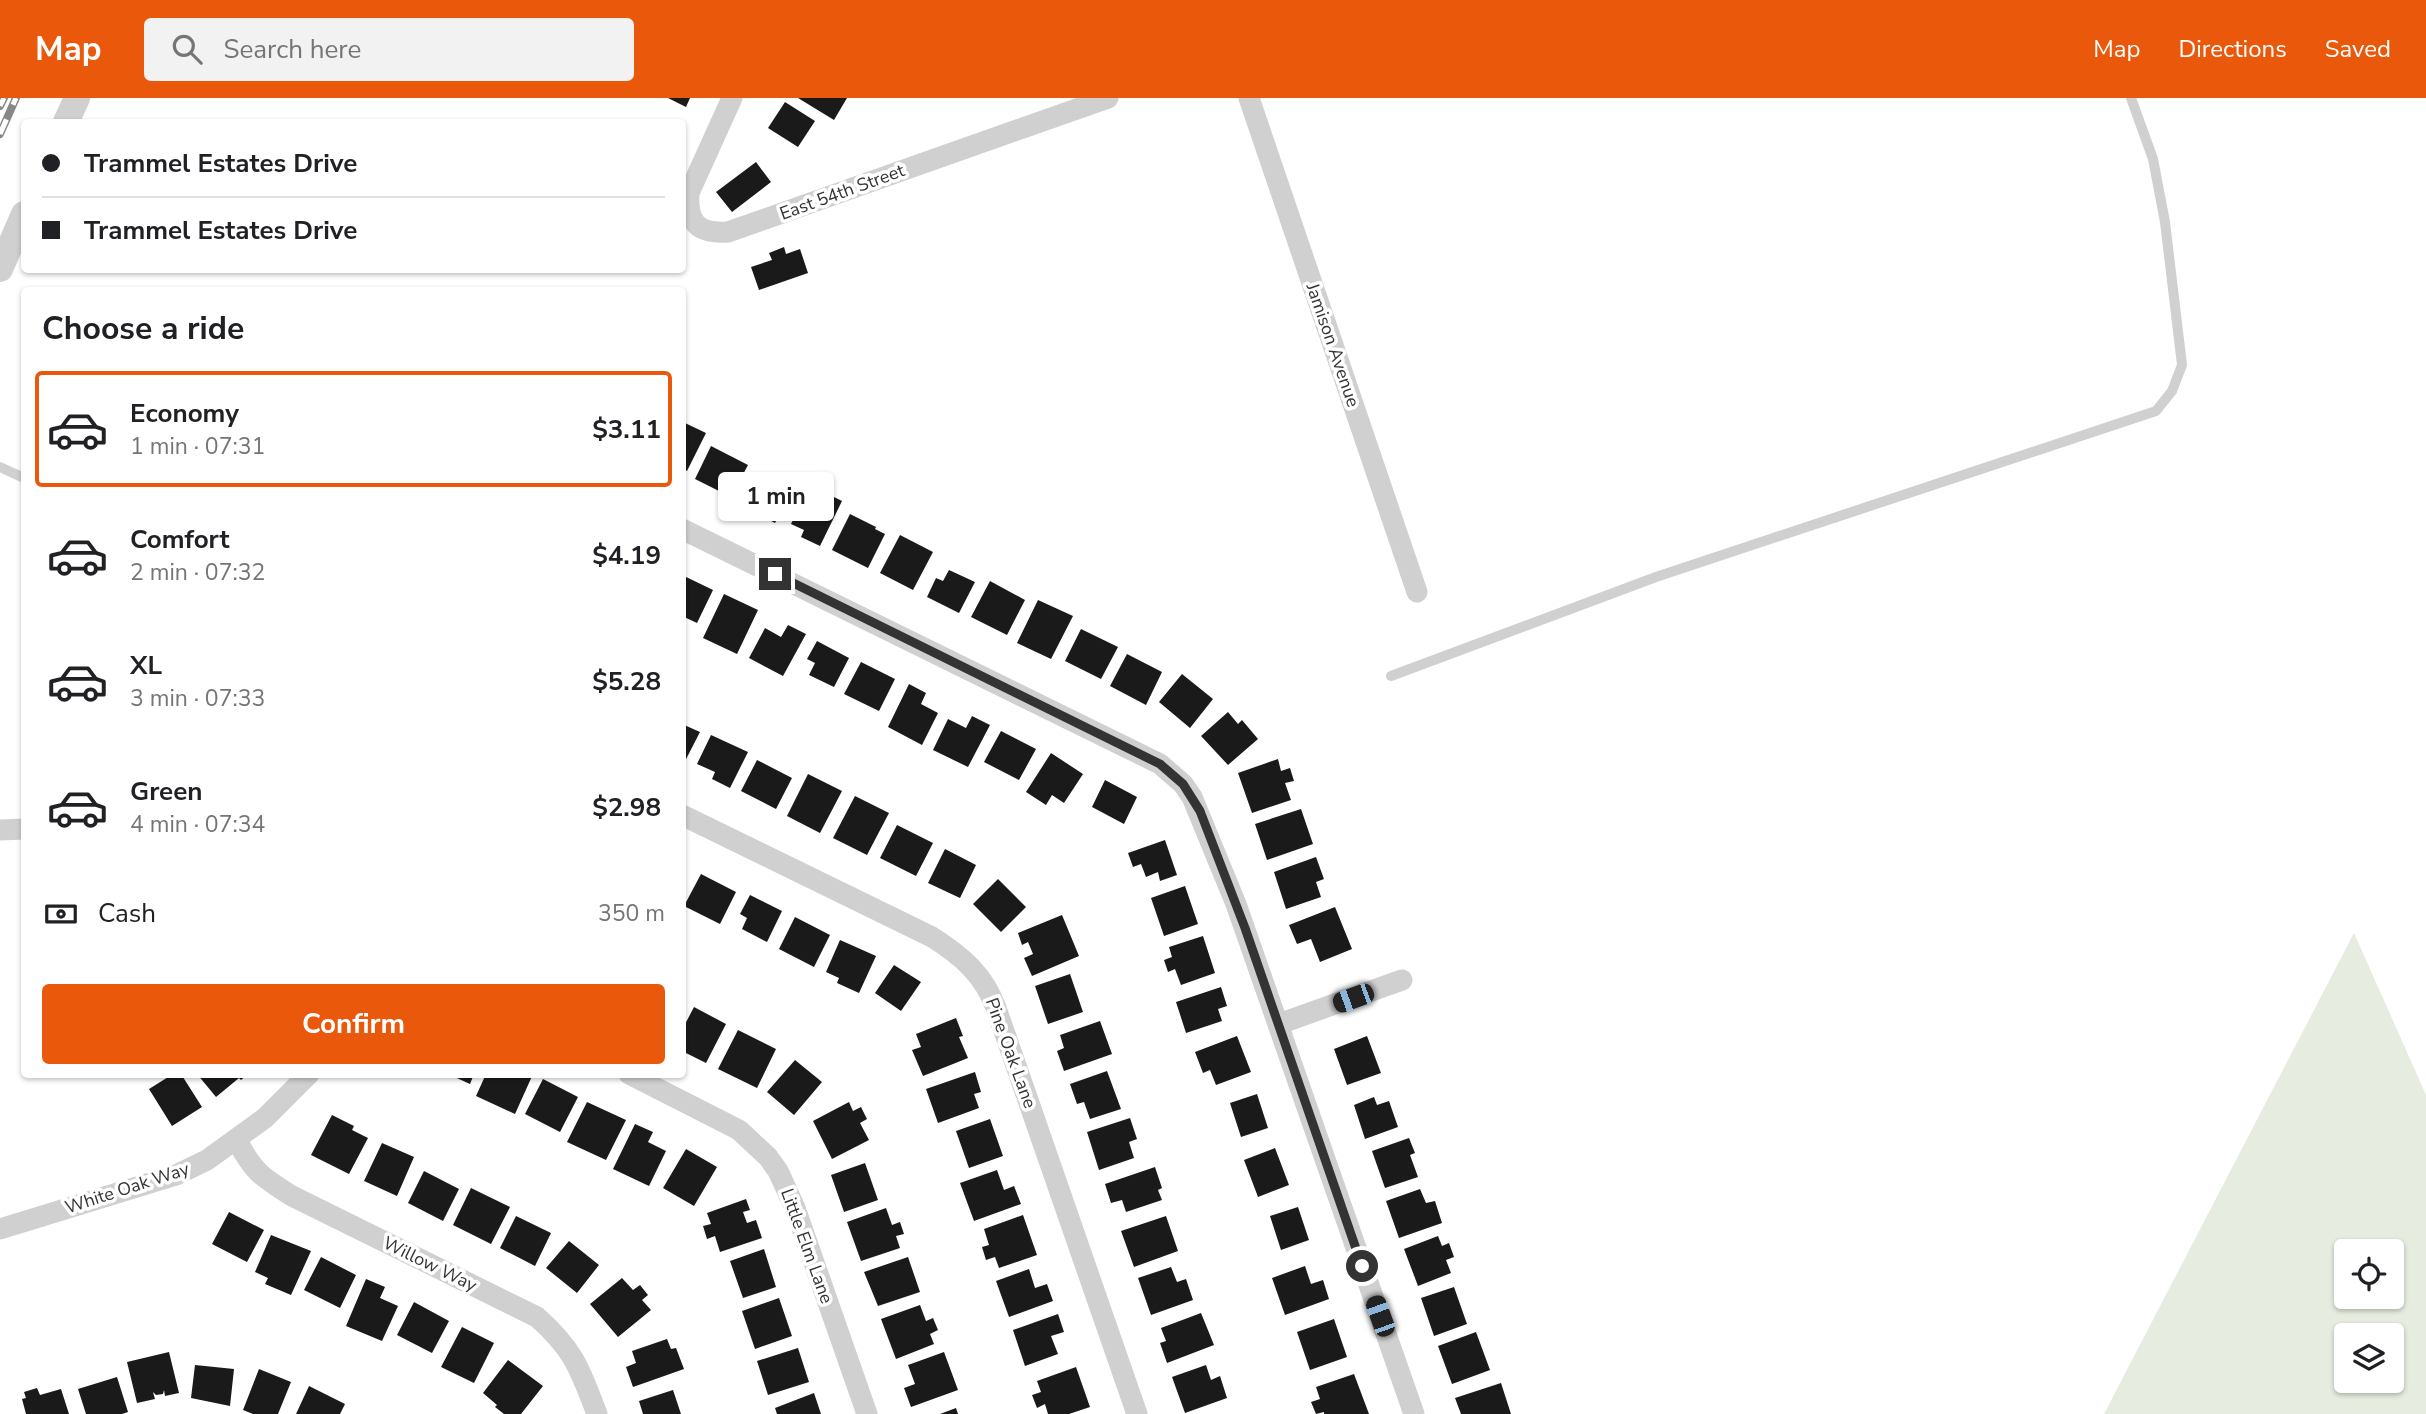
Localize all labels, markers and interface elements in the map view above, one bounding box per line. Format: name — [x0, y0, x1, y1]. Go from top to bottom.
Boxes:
search box — [144, 18, 634, 81]
text: Map — [35, 27, 102, 72]
icon: search — [168, 30, 206, 68]
text: Search here — [224, 32, 361, 67]
text: Map — [2093, 33, 2140, 65]
text: Directions — [2178, 33, 2287, 65]
text: Saved — [2325, 33, 2391, 65]
text: Trammel Estates Drive — [84, 146, 357, 181]
street label: East 54th Street — [776, 158, 908, 226]
text: Trammel Estates Drive — [84, 213, 357, 248]
street label: Jamison Avenue — [1300, 279, 1365, 410]
text: Choose a ride — [42, 307, 244, 350]
text: Economy — [130, 396, 239, 431]
icon: car — [46, 398, 109, 461]
text: $3.11 — [592, 412, 661, 447]
text: 1 min · 07:31 — [130, 431, 265, 462]
callout: 1 min — [717, 472, 833, 522]
text: 1 min — [746, 481, 806, 512]
text: Comfort — [130, 522, 230, 557]
icon: car — [46, 524, 109, 587]
text: $4.19 — [592, 538, 661, 573]
text: 2 min · 07:32 — [130, 557, 265, 588]
route end — [759, 558, 791, 590]
text: XL — [130, 648, 162, 683]
icon: car — [46, 650, 109, 713]
text: $5.28 — [592, 664, 661, 699]
text: 3 min · 07:33 — [130, 683, 265, 714]
text: Green — [130, 774, 203, 809]
icon: car — [46, 776, 109, 839]
text: $2.98 — [592, 790, 661, 825]
text: 4 min · 07:34 — [130, 809, 265, 840]
icon: cash — [42, 895, 80, 933]
text: Cash — [98, 896, 156, 931]
text: 350 m — [598, 898, 665, 929]
car — [1330, 981, 1377, 1015]
button: Confirm — [42, 984, 665, 1064]
street label: Pine Oak Lane — [980, 994, 1042, 1112]
street label: White Oak Way — [62, 1156, 193, 1219]
street label: Little Elm Lane — [775, 1185, 839, 1307]
street label: Willow Way — [379, 1231, 482, 1297]
map controls — [2334, 1239, 2404, 1393]
button: locate — [2334, 1239, 2404, 1309]
route start — [1346, 1250, 1378, 1282]
car — [1363, 1293, 1398, 1339]
button: layers — [2334, 1323, 2404, 1393]

